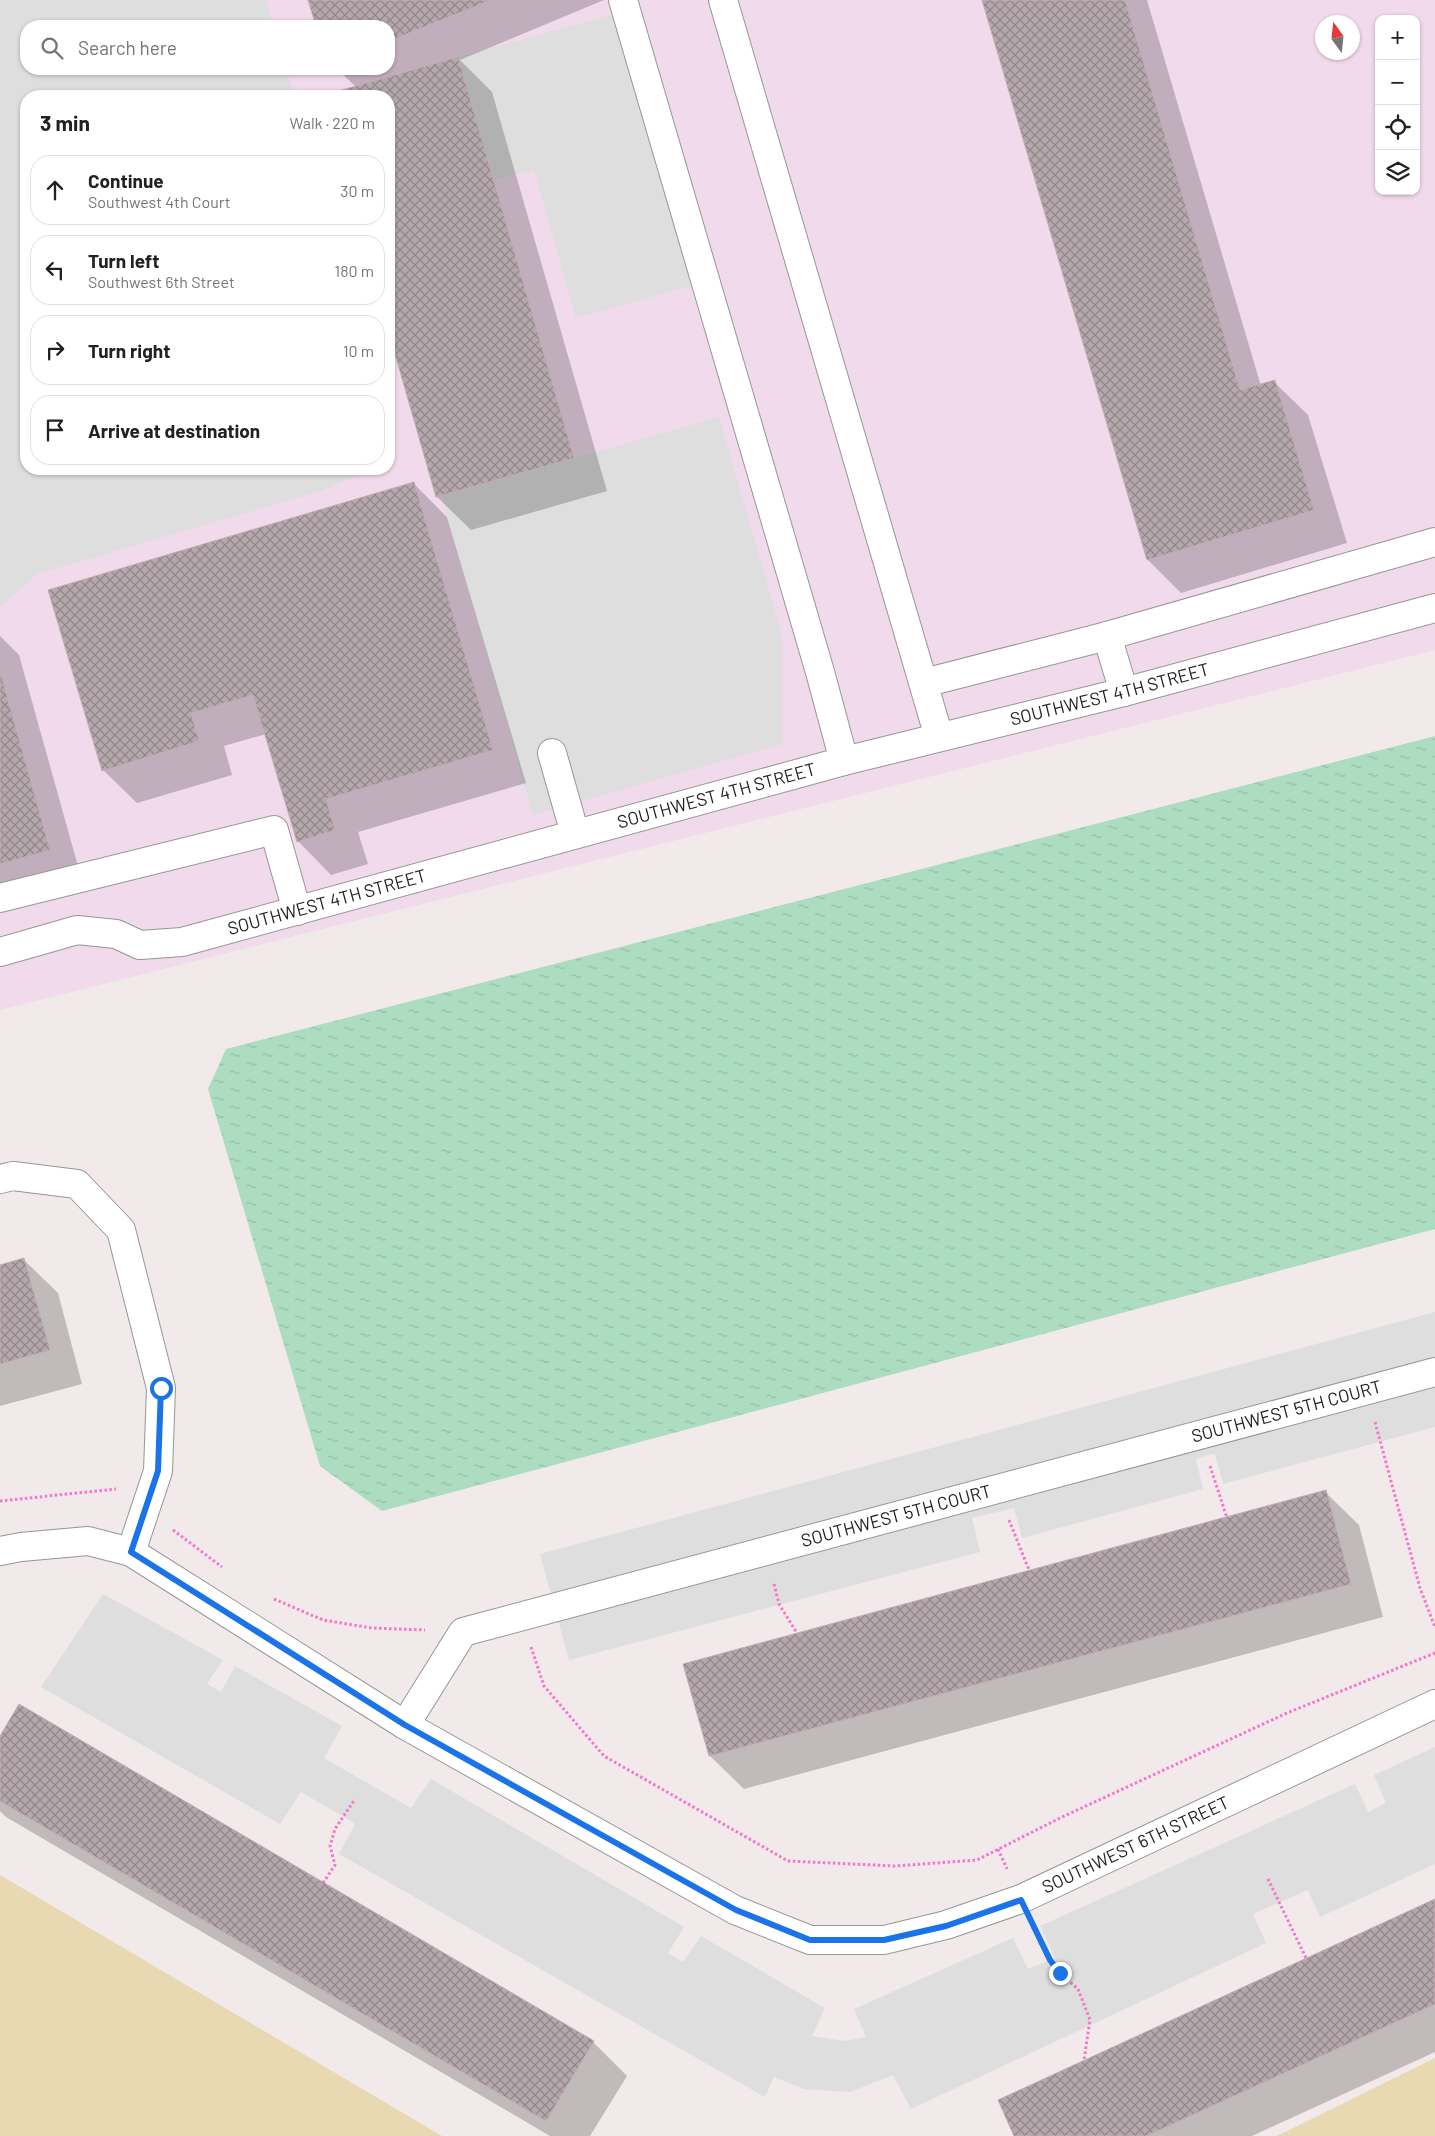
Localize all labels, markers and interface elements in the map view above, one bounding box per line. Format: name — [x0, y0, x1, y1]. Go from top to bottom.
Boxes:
north arrow — [1315, 15, 1360, 60]
map controls — [1375, 15, 1420, 195]
button: + — [1375, 15, 1420, 60]
search box — [20, 20, 395, 75]
icon: search — [38, 34, 66, 62]
text: Search here — [78, 36, 177, 59]
button: − — [1375, 60, 1420, 105]
button: locate — [1375, 105, 1420, 150]
text: 3 min — [40, 110, 90, 135]
text: Walk · 220 m — [289, 113, 375, 132]
button: layers — [1375, 150, 1420, 195]
text: Continue — [88, 169, 164, 192]
icon: ahead — [41, 176, 69, 204]
text: 30 m — [340, 181, 374, 200]
text: Southwest 4th Court — [88, 192, 231, 211]
text: Turn left — [88, 249, 159, 272]
icon: left — [41, 256, 69, 284]
text: 180 m — [335, 261, 374, 280]
text: Southwest 6th Street — [88, 272, 235, 291]
icon: right — [41, 336, 69, 364]
text: Turn right — [88, 339, 170, 362]
text: 10 m — [343, 341, 374, 360]
icon: arrive — [41, 416, 69, 444]
text: Arrive at destination — [88, 419, 260, 442]
street label: SOUTHWEST 4TH STREET — [1008, 657, 1212, 730]
street label: SOUTHWEST 4TH STREET — [615, 757, 818, 833]
street label: SOUTHWEST 4TH STREET — [225, 864, 428, 939]
street label: SOUTHWEST 5TH COURT — [1189, 1375, 1384, 1447]
route start — [150, 1377, 173, 1400]
street label: SOUTHWEST 5TH COURT — [798, 1479, 993, 1551]
street label: SOUTHWEST 6TH STREET — [1038, 1791, 1232, 1898]
route end — [1049, 1962, 1072, 1985]

